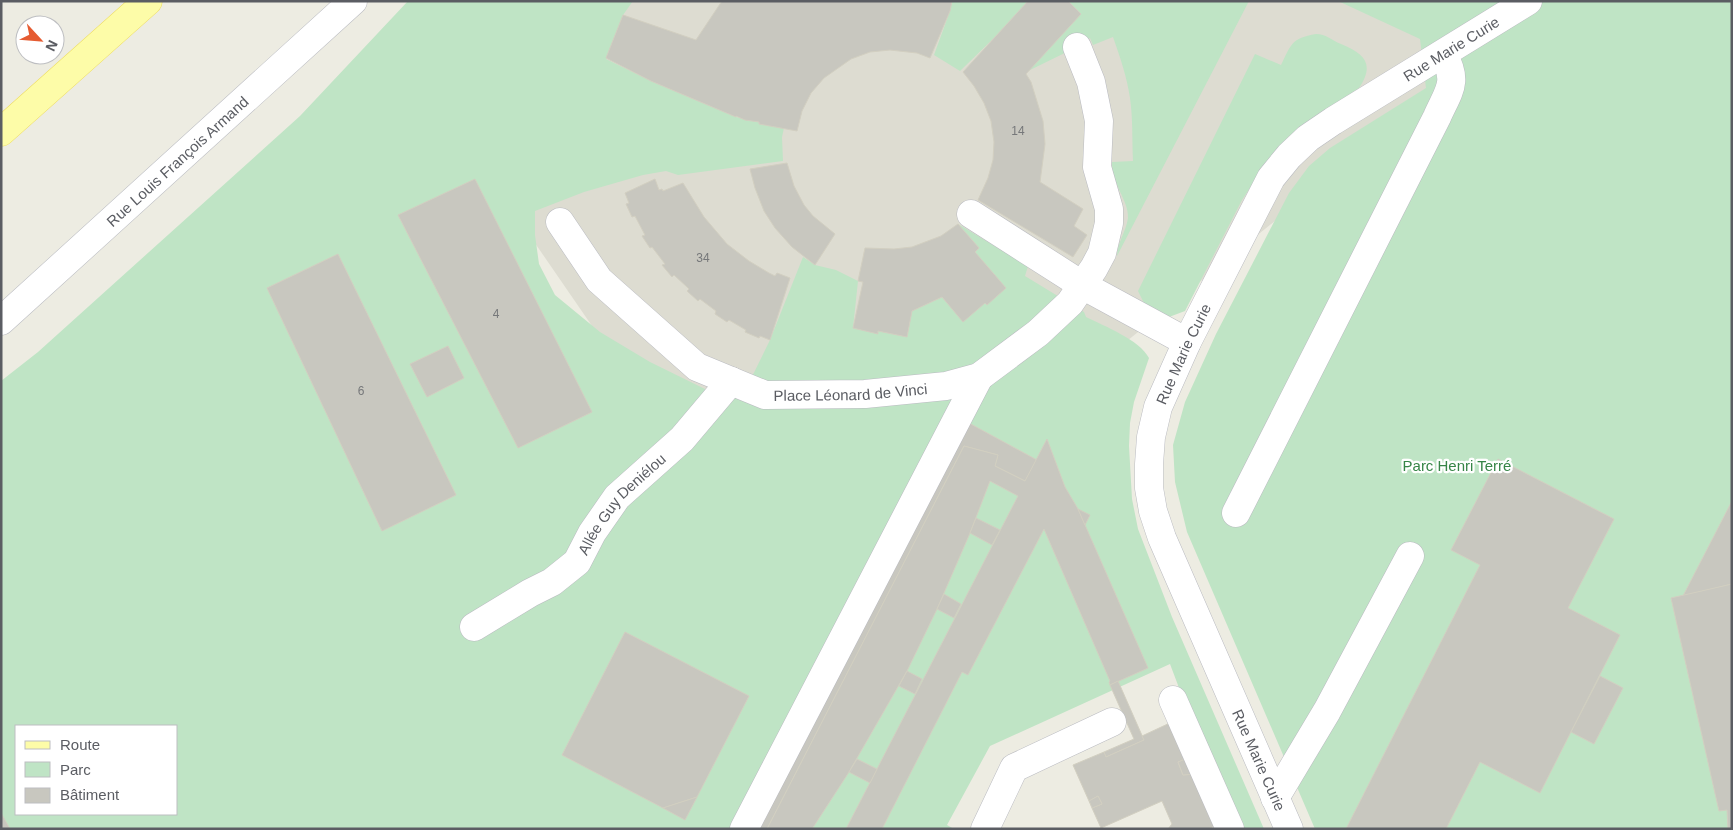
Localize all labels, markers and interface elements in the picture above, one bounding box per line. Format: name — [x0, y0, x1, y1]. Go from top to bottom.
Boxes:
street label: Rue Marie Curie — [1400, 13, 1502, 84]
north arrow — [15, 15, 65, 65]
text: N — [42, 38, 61, 54]
street label: Rue Louis François Armand — [103, 92, 251, 229]
house number: 14 — [1011, 124, 1025, 138]
house number: 34 — [696, 251, 710, 265]
street label: Rue Marie Curie — [1152, 300, 1214, 407]
house number: 4 — [493, 307, 500, 321]
street label: Place Léonard de Vinci — [773, 379, 928, 403]
house number: 6 — [358, 384, 365, 398]
street label: Allée Guy Deniélou — [574, 450, 669, 557]
park label: Parc Henri Terré — [1403, 457, 1511, 474]
street label: Rue Marie Curie — [1229, 707, 1289, 813]
legend — [15, 725, 178, 815]
text: Route — [60, 736, 100, 753]
text: Parc — [60, 761, 91, 778]
text: Bâtiment — [60, 786, 120, 803]

